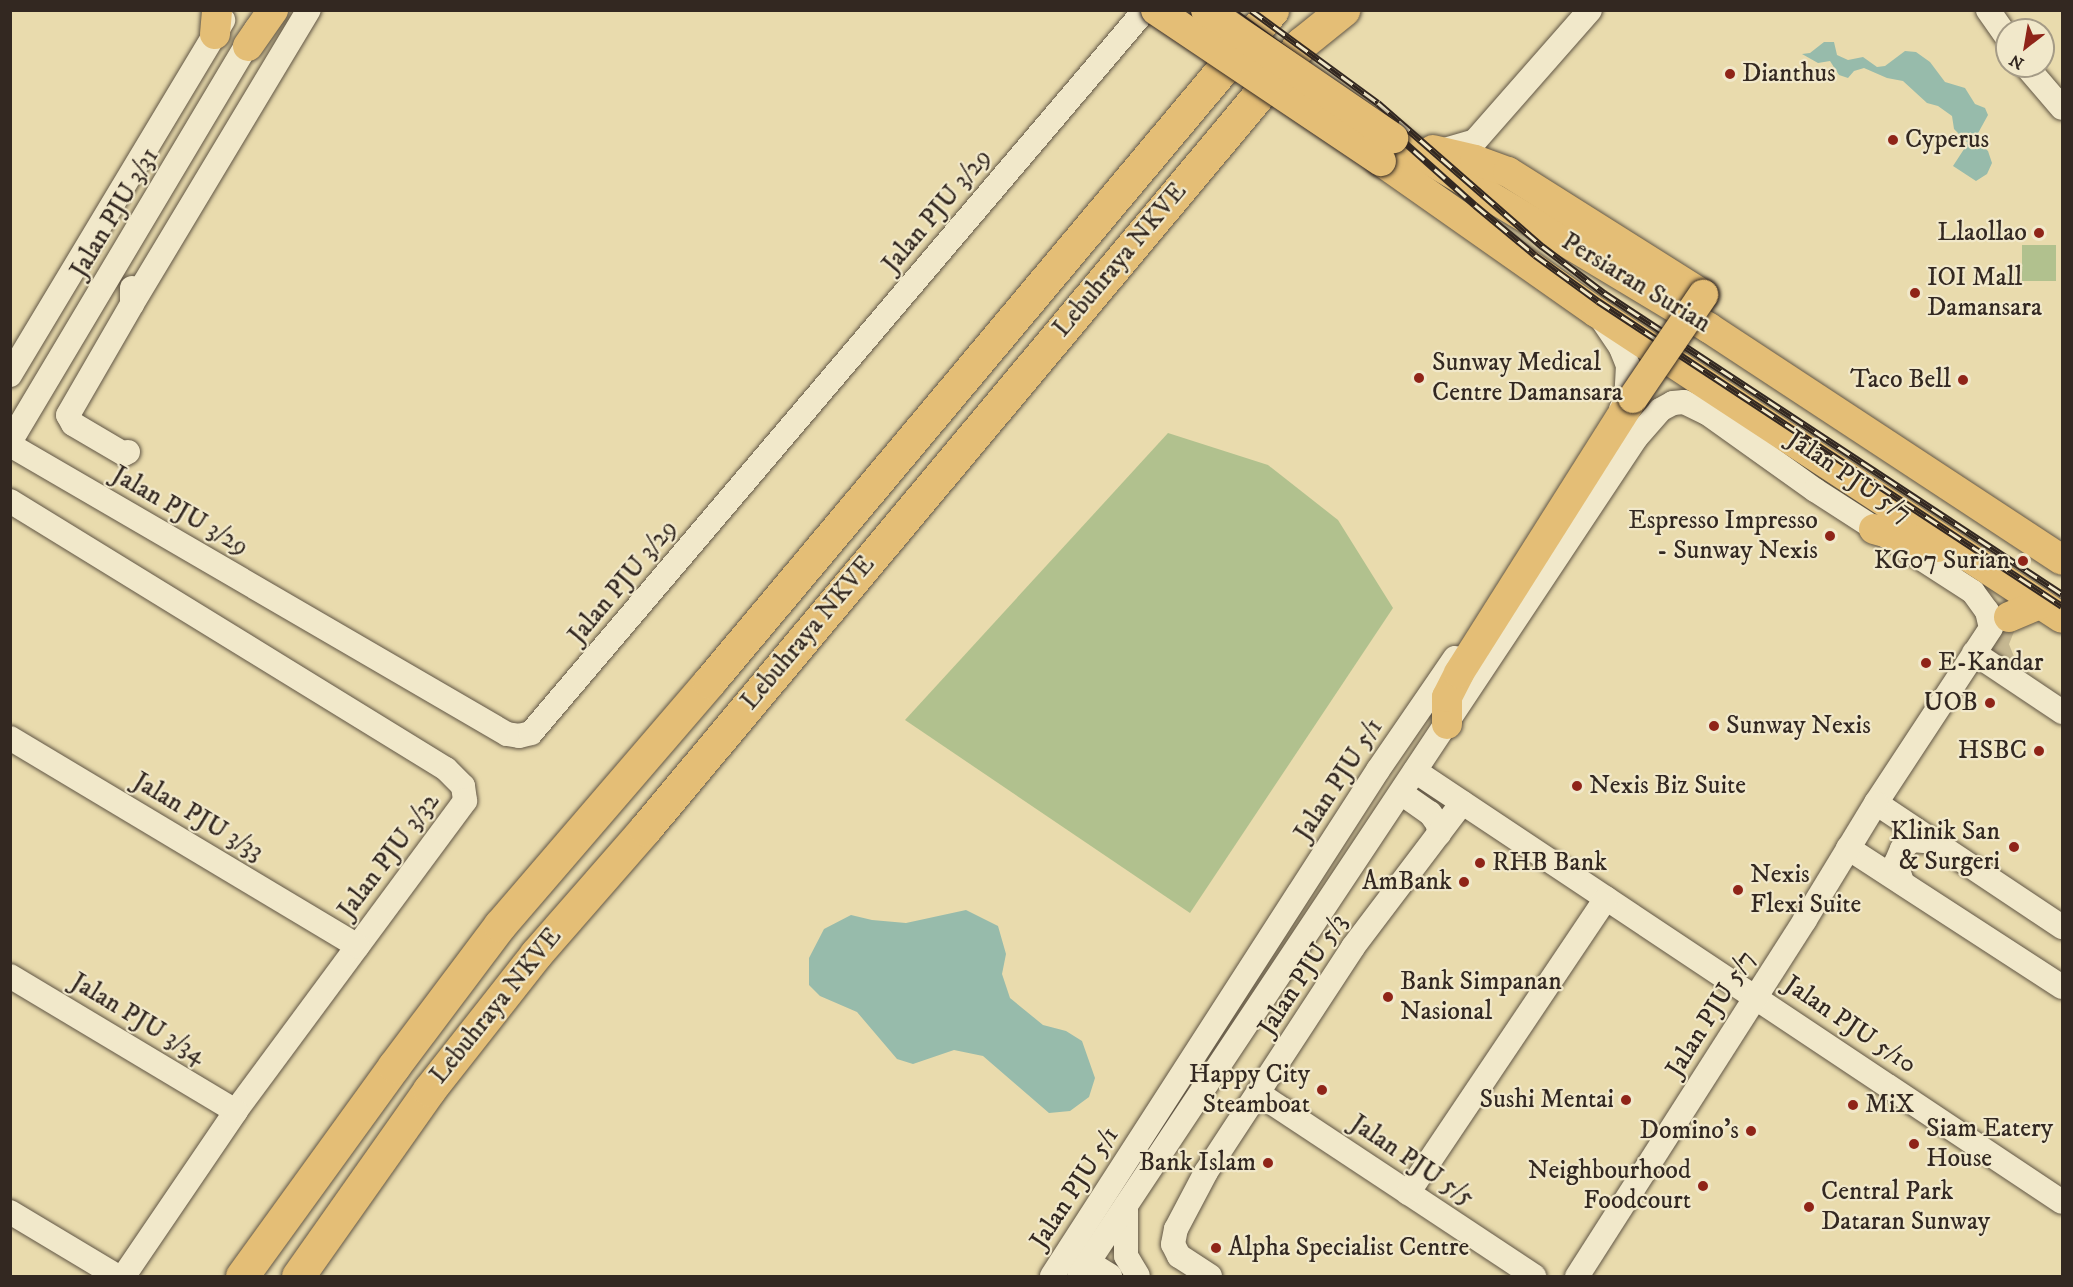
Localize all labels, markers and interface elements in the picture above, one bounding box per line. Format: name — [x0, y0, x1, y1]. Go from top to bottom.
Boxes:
north arrow — [1995, 18, 2055, 78]
text: N — [2006, 50, 2028, 74]
place label: Dianthus — [1742, 58, 1836, 90]
marker: Dianthus — [1723, 67, 1737, 81]
place label: Cyperus — [1905, 124, 1989, 156]
marker: Cyperus — [1886, 133, 1900, 147]
street label: Jalan PJU 3/31 — [64, 142, 166, 284]
street label: Jalan PJU 3/29 — [876, 142, 998, 280]
street label: Lebuhraya NKVE — [1046, 176, 1194, 344]
place label: Llaollao — [1937, 217, 2027, 249]
street label: Persiaran Surian — [1556, 226, 1716, 340]
marker: Llaollao — [2032, 226, 2046, 240]
place label: IOI Mall Damansara — [1927, 262, 2042, 324]
marker: IOI Mall Damansara — [1908, 286, 1922, 300]
place label: Sunway Medical Centre Damansara — [1432, 347, 1623, 408]
place label: Taco Bell — [1850, 364, 1951, 396]
marker: Sunway Medical Centre Damansara — [1410, 369, 1428, 387]
marker: Taco Bell — [1956, 373, 1970, 387]
street label: Jalan PJU 5/7 — [1781, 424, 1917, 530]
street label: Jalan PJU 3/29 — [106, 459, 254, 563]
place label: Espresso Impresso - Sunway Nexis — [1628, 505, 1818, 566]
street label: Jalan PJU 3/29 — [562, 513, 684, 651]
marker: Espresso Impresso - Sunway Nexis — [1823, 529, 1837, 543]
place label: KG07 Surian — [1874, 545, 2010, 577]
street label: Lebuhraya NKVE — [734, 549, 882, 717]
marker: KG07 Surian — [2014, 552, 2032, 570]
place label: E-Kandar — [1938, 647, 2043, 679]
marker: E-Kandar — [1919, 656, 1933, 670]
place label: UOB — [1924, 687, 1978, 719]
marker: UOB — [1983, 696, 1997, 710]
place label: Sunway Nexis — [1726, 710, 1871, 742]
street label: Jalan PJU 5/1 — [1288, 713, 1390, 847]
marker: Sunway Nexis — [1707, 719, 1721, 733]
place label: HSBC — [1958, 735, 2027, 767]
marker: HSBC — [2032, 744, 2046, 758]
street label: Jalan PJU 3/33 — [127, 766, 269, 868]
place label: Nexis Biz Suite — [1589, 770, 1746, 802]
marker: Nexis Biz Suite — [1570, 779, 1584, 793]
street label: Jalan PJU 3/32 — [332, 787, 446, 925]
place label: Klinik San & Surgeri — [1890, 816, 2000, 878]
marker: Klinik San & Surgeri — [2005, 838, 2023, 856]
place label: RHB Bank — [1492, 847, 1607, 879]
marker: RHB Bank — [1473, 856, 1487, 870]
place label: Nexis Flexi Suite — [1750, 859, 1861, 921]
place label: AmBank — [1362, 866, 1452, 898]
marker: AmBank — [1457, 875, 1471, 889]
marker: Nexis Flexi Suite — [1731, 883, 1745, 897]
street label: Jalan PJU 5/3 — [1252, 908, 1354, 1042]
street label: Lebuhraya NKVE — [423, 922, 569, 1090]
street label: Jalan PJU 5/7 — [1660, 945, 1762, 1083]
place label: Bank Simpanan Nasional — [1400, 966, 1562, 1028]
street label: Jalan PJU 3/34 — [65, 967, 211, 1071]
street label: Jalan PJU 5/10 — [1778, 969, 1922, 1081]
marker: Bank Simpanan Nasional — [1381, 990, 1395, 1004]
place label: Happy City Steamboat — [1189, 1059, 1310, 1120]
marker: Happy City Steamboat — [1315, 1083, 1329, 1097]
place label: Sushi Mentai — [1480, 1084, 1614, 1116]
place label: MiX — [1865, 1089, 1914, 1121]
marker: Sushi Mentai — [1619, 1093, 1633, 1107]
marker: MiX — [1846, 1098, 1860, 1112]
street label: Jalan PJU 5/5 — [1344, 1108, 1480, 1214]
place label: Siam Eatery House — [1926, 1113, 2053, 1174]
place label: Domino's — [1640, 1115, 1739, 1147]
street label: Jalan PJU 5/1 — [1024, 1121, 1126, 1255]
marker: Domino's — [1744, 1124, 1758, 1138]
marker: Siam Eatery House — [1907, 1137, 1921, 1151]
place label: Bank Islam — [1139, 1147, 1256, 1179]
place label: Neighbourhood Foodcourt — [1528, 1155, 1691, 1216]
marker: Bank Islam — [1261, 1156, 1275, 1170]
place label: Central Park Dataran Sunway — [1821, 1176, 1990, 1238]
marker: Neighbourhood Foodcourt — [1696, 1179, 1710, 1193]
marker: Central Park Dataran Sunway — [1802, 1200, 1816, 1214]
place label: Alpha Specialist Centre — [1228, 1232, 1469, 1264]
marker: Alpha Specialist Centre — [1209, 1241, 1223, 1255]

